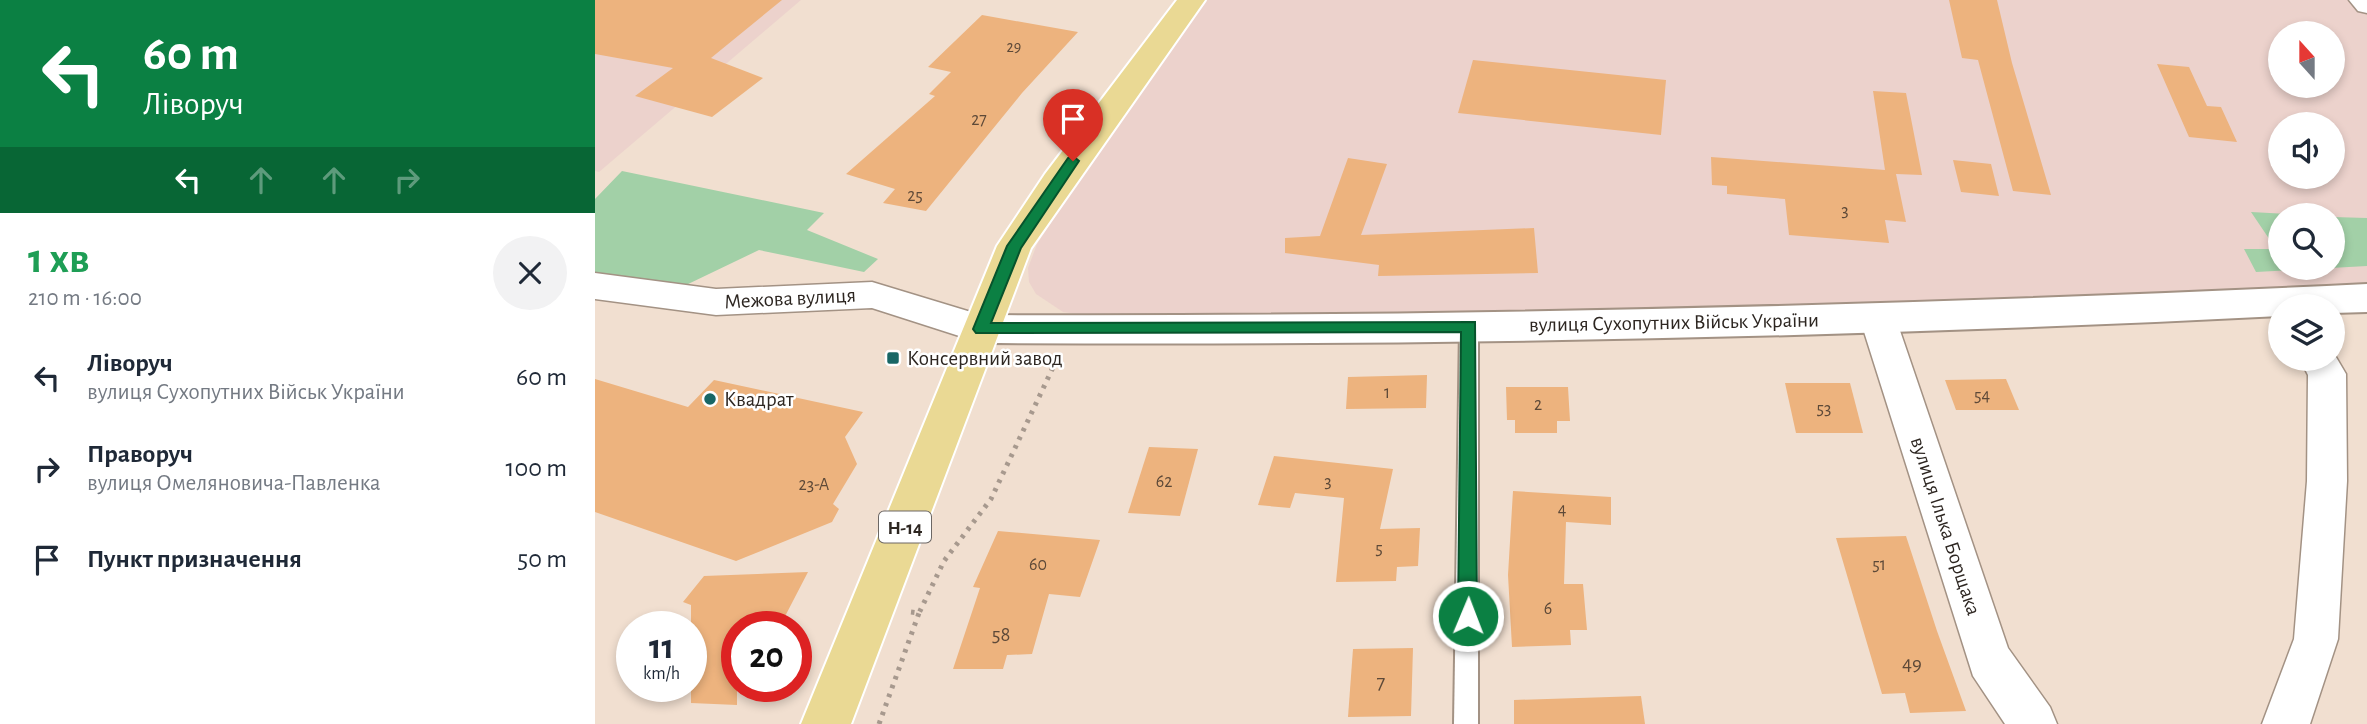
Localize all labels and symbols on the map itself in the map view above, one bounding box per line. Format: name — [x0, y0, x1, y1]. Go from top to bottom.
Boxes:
north arrow — [2268, 21, 2345, 98]
house number: 29 — [1007, 39, 1021, 55]
pin — [1043, 89, 1103, 161]
house number: 27 — [971, 111, 987, 129]
house number: 25 — [907, 187, 923, 205]
house number: 3 — [1841, 202, 1849, 220]
street label: Межова вулиця — [723, 285, 857, 312]
street label: вулиця Сухопутних Військ України — [1529, 309, 1819, 336]
place label: Консервний завод — [907, 348, 1063, 369]
marker: Консервний завод — [885, 350, 901, 366]
house number: 1 — [1384, 384, 1390, 402]
house number: 54 — [1974, 387, 1990, 405]
place label: Квадрат — [724, 389, 794, 410]
marker: Квадрат — [702, 391, 718, 407]
house number: 2 — [1534, 396, 1542, 414]
house number: 53 — [1817, 400, 1831, 418]
street label: вулиця Ілька Борщака — [1907, 434, 1984, 618]
house number: 62 — [1156, 473, 1172, 491]
house number: 3 — [1324, 473, 1332, 491]
house number: 23-А — [799, 476, 830, 494]
house number: 4 — [1558, 501, 1567, 519]
road number: Н-14 — [879, 512, 931, 542]
house number: 5 — [1375, 540, 1383, 558]
house number: 60 — [1029, 556, 1047, 574]
house number: 51 — [1872, 556, 1886, 574]
position arrow — [1431, 579, 1505, 653]
house number: 6 — [1544, 600, 1552, 618]
speed limit sign: 20 — [721, 611, 812, 702]
house number: 58 — [992, 624, 1010, 645]
house number: 49 — [1902, 653, 1922, 674]
house number: 7 — [1377, 672, 1386, 693]

